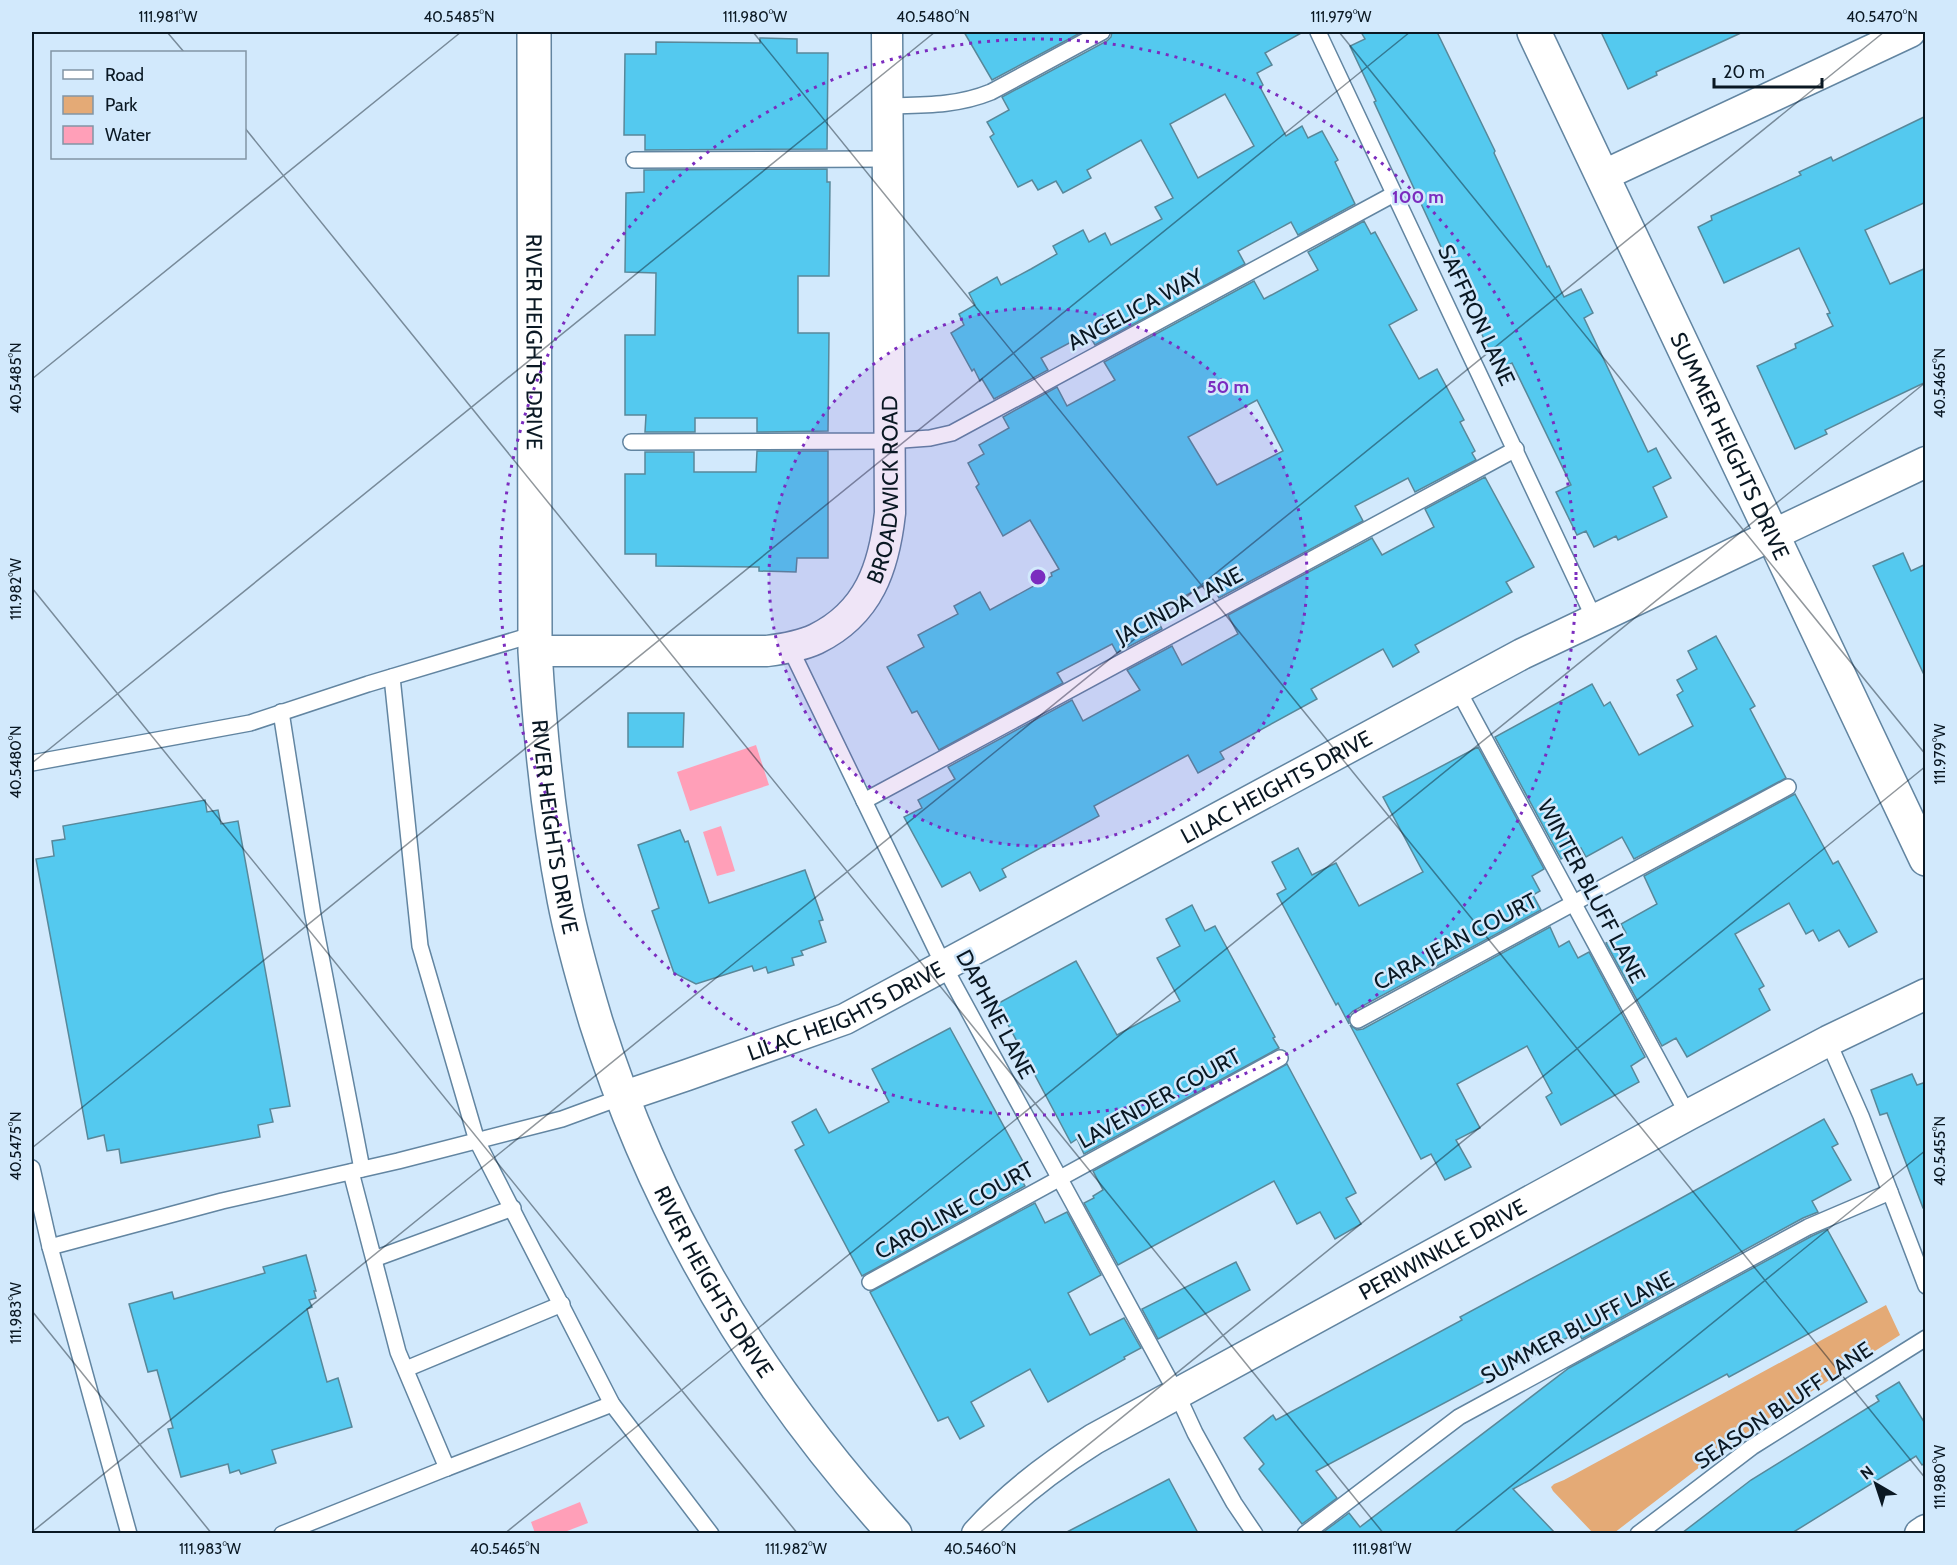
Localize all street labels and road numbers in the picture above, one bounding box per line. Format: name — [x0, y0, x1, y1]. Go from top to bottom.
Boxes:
street label: RIVER HEIGHTS DRIVE — [520, 234, 548, 450]
street label: SAFFRON LANE — [1432, 240, 1521, 390]
street label: ANGELICA WAY — [1063, 262, 1208, 356]
street label: SUMMER HEIGHTS DRIVE — [1664, 328, 1795, 564]
street label: BROADWICK ROAD — [861, 395, 904, 588]
street label: JACINDA LANE — [1110, 561, 1247, 651]
street label: RIVER HEIGHTS DRIVE — [526, 718, 584, 937]
street label: LILAC HEIGHTS DRIVE — [1176, 725, 1377, 850]
street label: WINTER BLUFF LANE — [1532, 795, 1651, 988]
street label: CARA JEAN COURT — [1369, 887, 1542, 996]
street label: DAPHNE LANE — [950, 945, 1041, 1083]
street label: LILAC HEIGHTS DRIVE — [744, 955, 949, 1067]
street label: LAVENDER COURT — [1073, 1042, 1246, 1154]
street label: CAROLINE COURT — [870, 1155, 1039, 1265]
street label: RIVER HEIGHTS DRIVE — [648, 1182, 779, 1383]
street label: PERIWINKLE DRIVE — [1354, 1193, 1531, 1306]
street label: SUMMER BLUFF LANE — [1476, 1265, 1678, 1390]
street label: SEASON BLUFF LANE — [1689, 1336, 1877, 1474]

